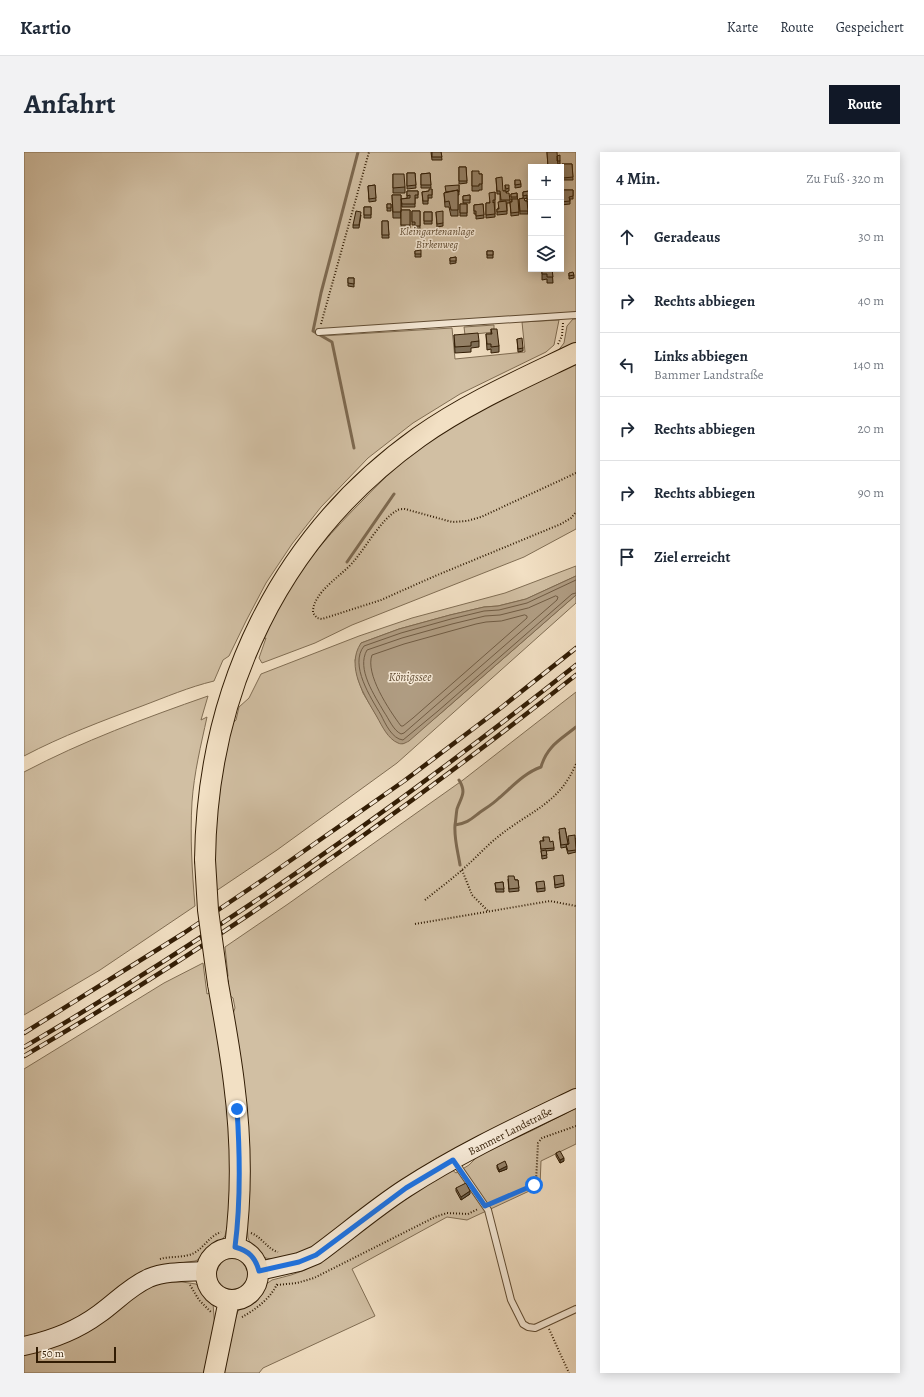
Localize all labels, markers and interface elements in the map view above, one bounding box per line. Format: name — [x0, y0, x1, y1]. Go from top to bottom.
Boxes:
text: Kartio — [20, 15, 71, 41]
text: Karte — [727, 18, 758, 37]
text: Route — [780, 18, 814, 37]
text: Gespeichert — [836, 18, 904, 37]
text: Anfahrt — [24, 85, 116, 123]
button: Route — [829, 85, 900, 124]
map controls — [528, 164, 564, 272]
button: + — [528, 164, 564, 200]
text: 4 Min. — [616, 167, 660, 190]
text: Zu Fuß · 320 m — [806, 170, 884, 187]
button: − — [528, 200, 564, 236]
park label: Kleingartenanlage Birkenweg — [399, 224, 475, 252]
icon: ahead — [616, 226, 638, 248]
text: Geradeaus — [654, 227, 720, 247]
text: 30 m — [858, 228, 884, 245]
button: layers — [528, 236, 564, 272]
icon: right — [616, 290, 638, 312]
text: Rechts abbiegen — [654, 291, 755, 311]
text: 40 m — [858, 292, 884, 309]
text: Links abbiegen — [654, 346, 748, 366]
icon: left — [616, 354, 638, 376]
text: 140 m — [853, 356, 884, 373]
text: Bammer Landstraße — [654, 366, 764, 383]
icon: right — [616, 418, 638, 440]
text: Rechts abbiegen — [654, 419, 755, 439]
text: 20 m — [858, 420, 884, 437]
icon: right — [616, 482, 638, 504]
text: Rechts abbiegen — [654, 483, 755, 503]
text: 90 m — [858, 484, 884, 501]
icon: arrive — [616, 546, 638, 568]
text: Ziel erreicht — [654, 547, 730, 567]
water label: Königssee — [389, 669, 432, 685]
route end — [228, 1100, 246, 1118]
street label: Bammer Landstraße — [466, 1104, 555, 1159]
route start — [525, 1176, 543, 1194]
scale bar — [36, 1345, 116, 1364]
text: 50 m — [42, 1346, 64, 1361]

